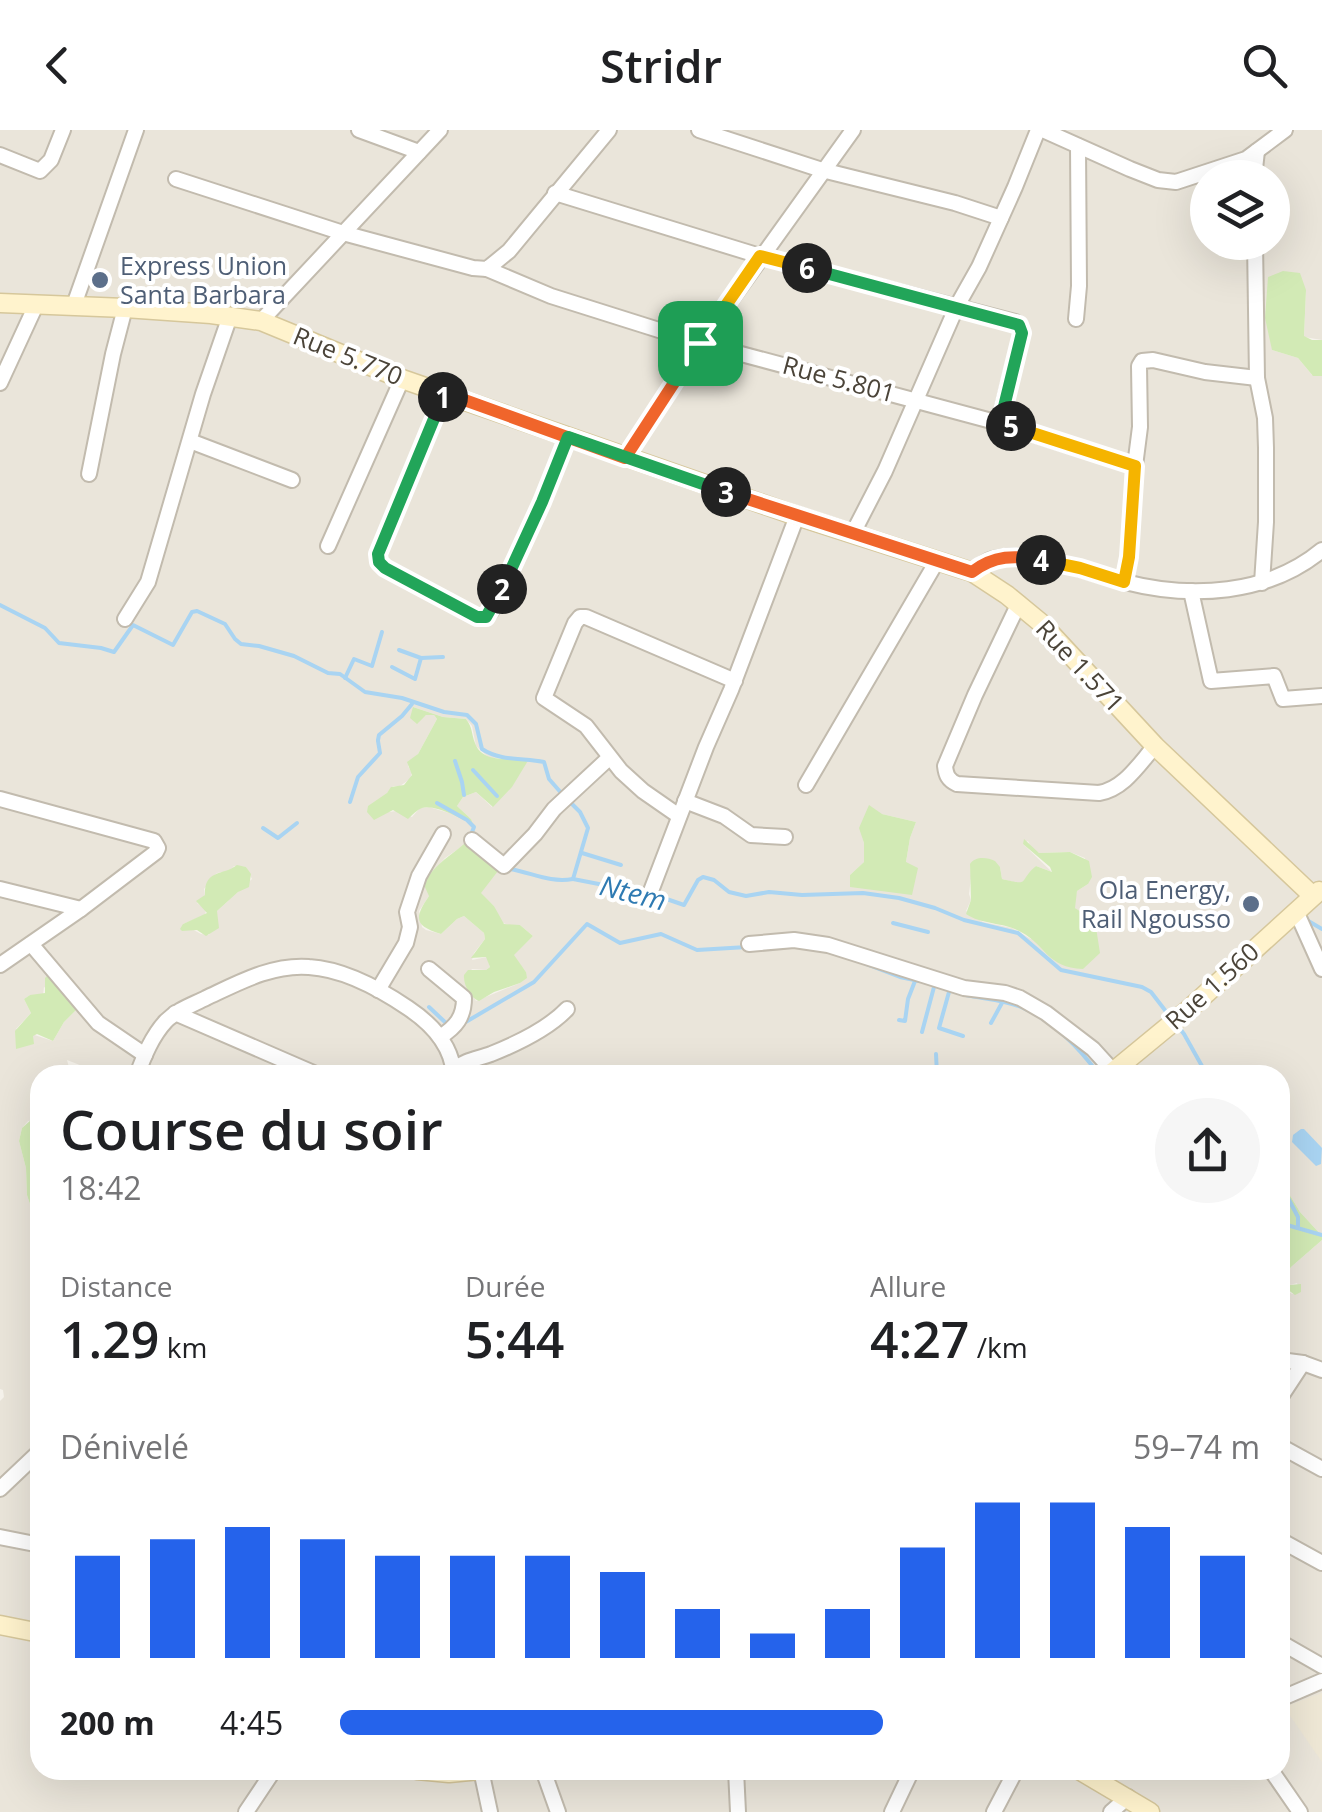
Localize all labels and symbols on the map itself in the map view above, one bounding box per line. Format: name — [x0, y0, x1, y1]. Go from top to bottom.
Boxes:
pin: 6 — [782, 243, 832, 293]
place label: Express Union Santa Barbara — [120, 248, 287, 311]
marker: Express Union Santa Barbara — [89, 269, 111, 291]
pin — [658, 301, 743, 386]
street label: Rue 5.770 — [289, 318, 408, 392]
street label: Rue 5.801 — [779, 347, 899, 409]
pin: 1 — [418, 372, 468, 422]
pin: 5 — [986, 401, 1036, 451]
pin: 3 — [701, 467, 751, 517]
pin: 4 — [1016, 535, 1066, 585]
pin: 2 — [477, 564, 527, 614]
street label: Rue 1.571 — [1029, 612, 1132, 719]
water label: Ntem — [596, 865, 670, 919]
place label: Ola Energy, Rail Ngousso — [1081, 872, 1231, 935]
marker: Ola Energy, Rail Ngousso — [1240, 893, 1262, 915]
street label: Rue 1.560 — [1157, 934, 1265, 1036]

